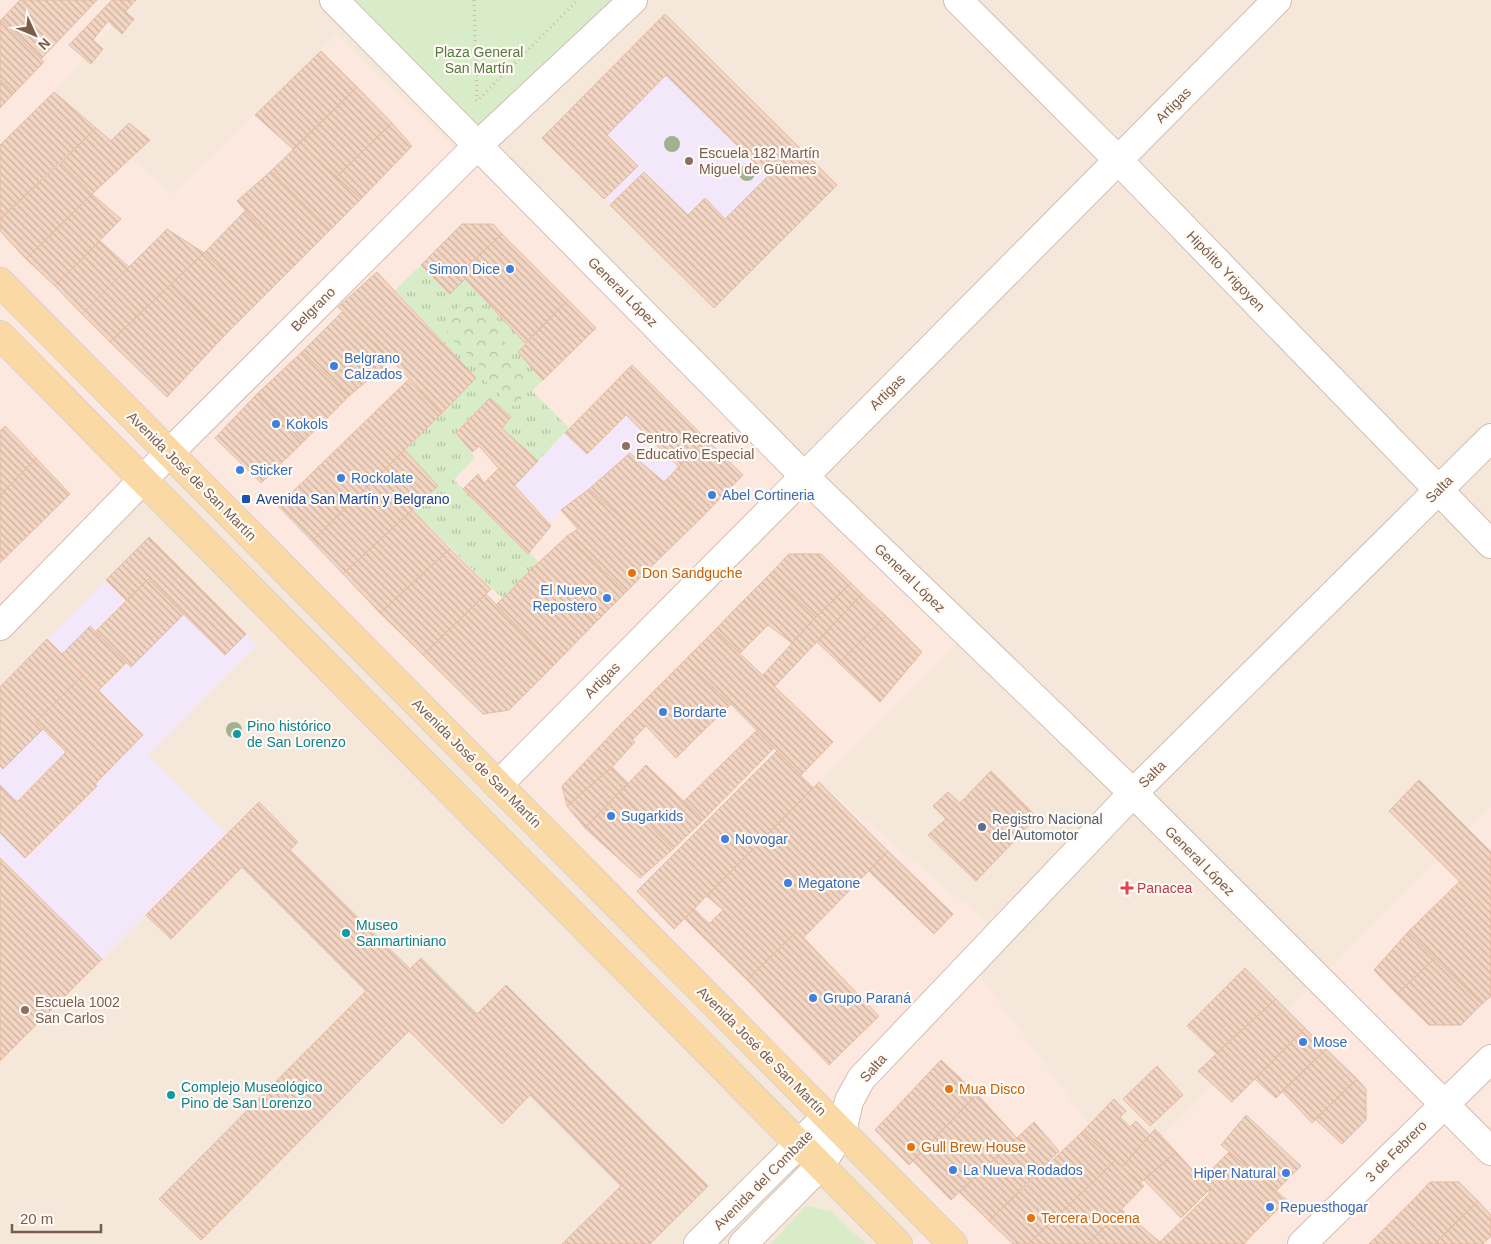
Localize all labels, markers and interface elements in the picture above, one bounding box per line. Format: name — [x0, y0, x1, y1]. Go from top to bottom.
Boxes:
north arrow — [10, 10, 60, 60]
text: N — [35, 35, 54, 53]
park label: Plaza General San Martín — [435, 44, 523, 76]
street label: Artigas — [1152, 84, 1194, 126]
place label: Escuela 182 Martín Miguel de Güemes — [699, 145, 820, 177]
marker: Escuela 182 Martín Miguel de Güemes — [683, 155, 695, 167]
street label: Hipólito Yrigoyen — [1184, 227, 1268, 315]
street label: General López — [585, 254, 661, 330]
place label: Simon Dice — [428, 261, 500, 277]
marker: Simon Dice — [504, 263, 516, 275]
street label: Belgrano — [288, 283, 339, 334]
place label: Belgrano Calzados — [344, 350, 402, 382]
marker: Belgrano Calzados — [328, 360, 340, 372]
street label: Artigas — [866, 371, 908, 413]
street label: Avenida José de San Martín — [124, 408, 260, 544]
place label: Kokols — [286, 416, 328, 432]
marker: Kokols — [270, 418, 282, 430]
place label: Centro Recreativo Educativo Especial — [636, 430, 754, 462]
marker: Centro Recreativo Educativo Especial — [620, 440, 632, 452]
place label: Sticker — [250, 462, 293, 478]
marker: Sticker — [234, 464, 246, 476]
place label: Rockolate — [351, 470, 413, 486]
marker: Rockolate — [335, 472, 347, 484]
street label: Salta — [1422, 472, 1456, 506]
place label: Abel Cortineria — [722, 487, 815, 503]
marker: Abel Cortineria — [706, 489, 718, 501]
place label: Avenida San Martín y Belgrano — [256, 491, 450, 507]
marker: Avenida San Martín y Belgrano — [240, 493, 252, 505]
street label: General López — [871, 540, 949, 616]
place label: Don Sandguche — [642, 565, 743, 581]
marker: Don Sandguche — [626, 567, 638, 579]
place label: El Nuevo Repostero — [532, 582, 597, 614]
marker: El Nuevo Repostero — [601, 592, 613, 604]
street label: Artigas — [581, 659, 623, 701]
street label: Avenida José de San Martín — [409, 695, 545, 831]
place label: Bordarte — [673, 704, 727, 720]
marker: Bordarte — [657, 706, 669, 718]
place label: Pino histórico de San Lorenzo — [247, 718, 346, 750]
marker: Pino histórico de San Lorenzo — [231, 728, 243, 740]
street label: Salta — [1135, 757, 1169, 791]
place label: Sugarkids — [621, 808, 683, 824]
marker: Sugarkids — [605, 810, 617, 822]
place label: Registro Nacional del Automotor — [992, 811, 1103, 843]
marker: Registro Nacional del Automotor — [976, 821, 988, 833]
street label: General López — [1162, 823, 1238, 899]
place label: Novogar — [735, 831, 788, 847]
marker: Novogar — [719, 833, 731, 845]
place label: Megatone — [798, 875, 860, 891]
marker: Megatone — [782, 877, 794, 889]
place label: Panacea — [1137, 880, 1192, 896]
marker: Panacea — [1121, 882, 1133, 894]
place label: Museo Sanmartiniano — [356, 917, 446, 949]
marker: Museo Sanmartiniano — [340, 927, 352, 939]
street label: Avenida José de San Martín — [694, 983, 830, 1119]
place label: Grupo Paraná — [823, 990, 911, 1006]
marker: Grupo Paraná — [807, 992, 819, 1004]
place label: Escuela 1002 San Carlos — [35, 994, 120, 1026]
marker: Escuela 1002 San Carlos — [19, 1004, 31, 1016]
place label: Mose — [1313, 1034, 1347, 1050]
marker: Mose — [1297, 1036, 1309, 1048]
street label: Salta — [856, 1051, 890, 1085]
place label: Complejo Museológico Pino de San Lorenzo — [181, 1079, 323, 1111]
place label: Mua Disco — [959, 1081, 1025, 1097]
marker: Mua Disco — [943, 1083, 955, 1095]
marker: Complejo Museológico Pino de San Lorenzo — [165, 1089, 177, 1101]
street label: 3 de Febrero — [1362, 1117, 1430, 1185]
street label: Avenida del Combate — [710, 1127, 816, 1233]
place label: Gull Brew House — [921, 1139, 1026, 1155]
marker: Gull Brew House — [905, 1141, 917, 1153]
place label: La Nueva Rodados — [963, 1162, 1083, 1178]
marker: La Nueva Rodados — [947, 1164, 959, 1176]
place label: Hiper Natural — [1194, 1165, 1276, 1181]
marker: Hiper Natural — [1280, 1167, 1292, 1179]
place label: Repuesthogar — [1280, 1199, 1368, 1215]
marker: Repuesthogar — [1264, 1201, 1276, 1213]
scale bar — [12, 1202, 101, 1234]
text: 20 m — [20, 1210, 53, 1227]
place label: Tercera Docena — [1041, 1210, 1140, 1226]
marker: Tercera Docena — [1025, 1212, 1037, 1224]

